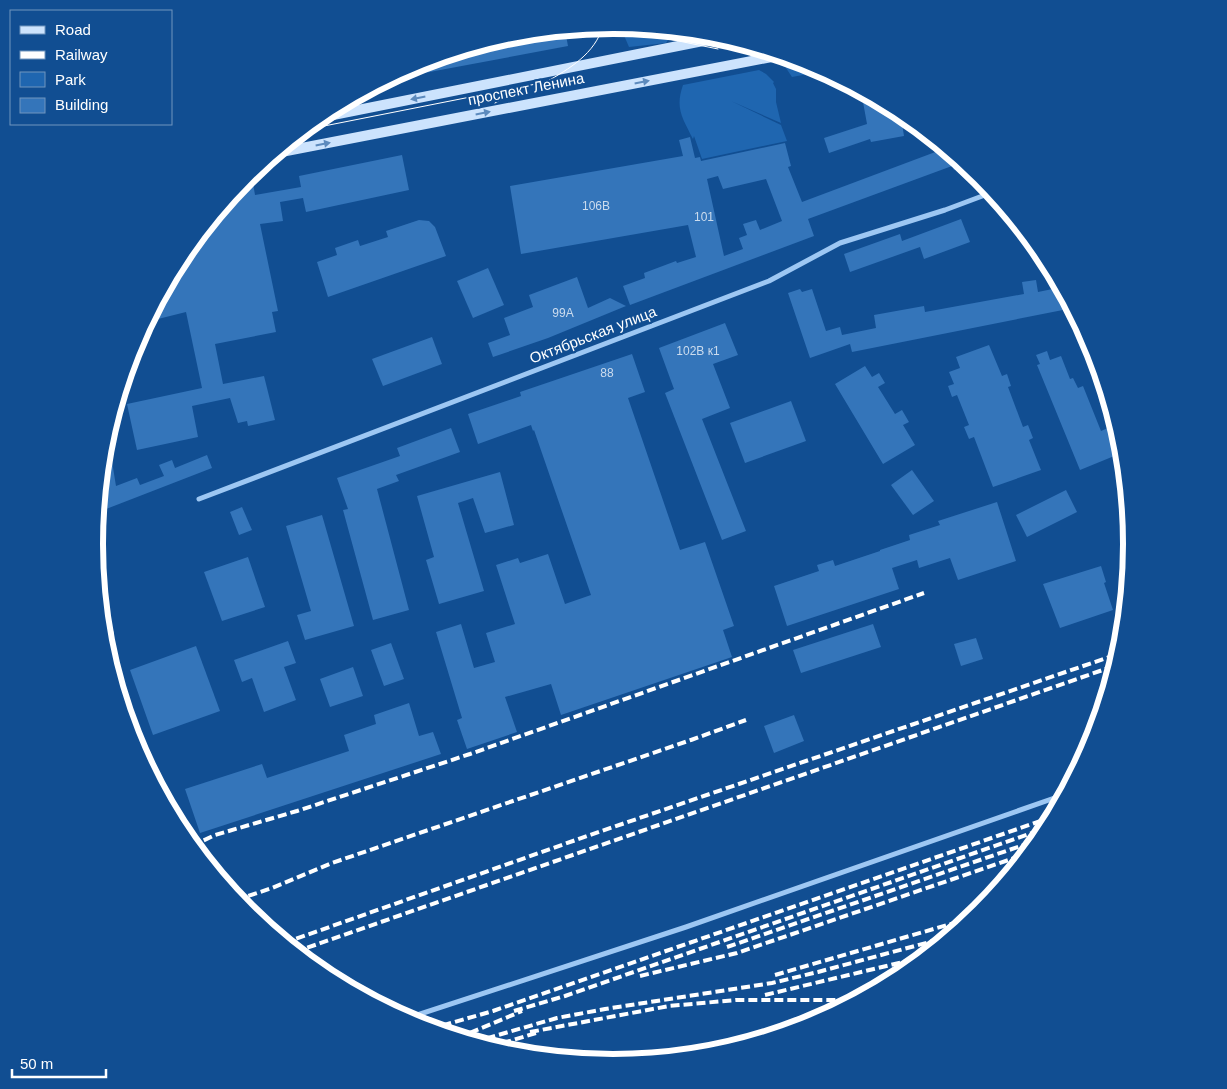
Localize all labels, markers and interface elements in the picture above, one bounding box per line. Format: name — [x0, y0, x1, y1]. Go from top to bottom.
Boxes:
legend — [10, 10, 172, 125]
text: Road — [55, 21, 91, 38]
text: Railway — [55, 46, 108, 63]
street label: проспект Ленина — [466, 69, 586, 108]
text: Park — [55, 71, 86, 88]
one-way arrow — [635, 77, 651, 85]
one-way arrow — [410, 94, 425, 102]
text: Building — [55, 96, 108, 113]
one-way arrow — [475, 108, 491, 116]
one-way arrow — [316, 139, 332, 147]
house number: 106В — [582, 199, 610, 213]
house number: 101 — [694, 210, 714, 224]
street label: Октябрьская улица — [527, 302, 659, 367]
house number: 99А — [552, 306, 574, 320]
house number: 102В к1 — [676, 344, 720, 358]
house number: 88 — [600, 366, 614, 380]
scale bar — [12, 1046, 106, 1078]
text: 50 m — [20, 1055, 53, 1072]

